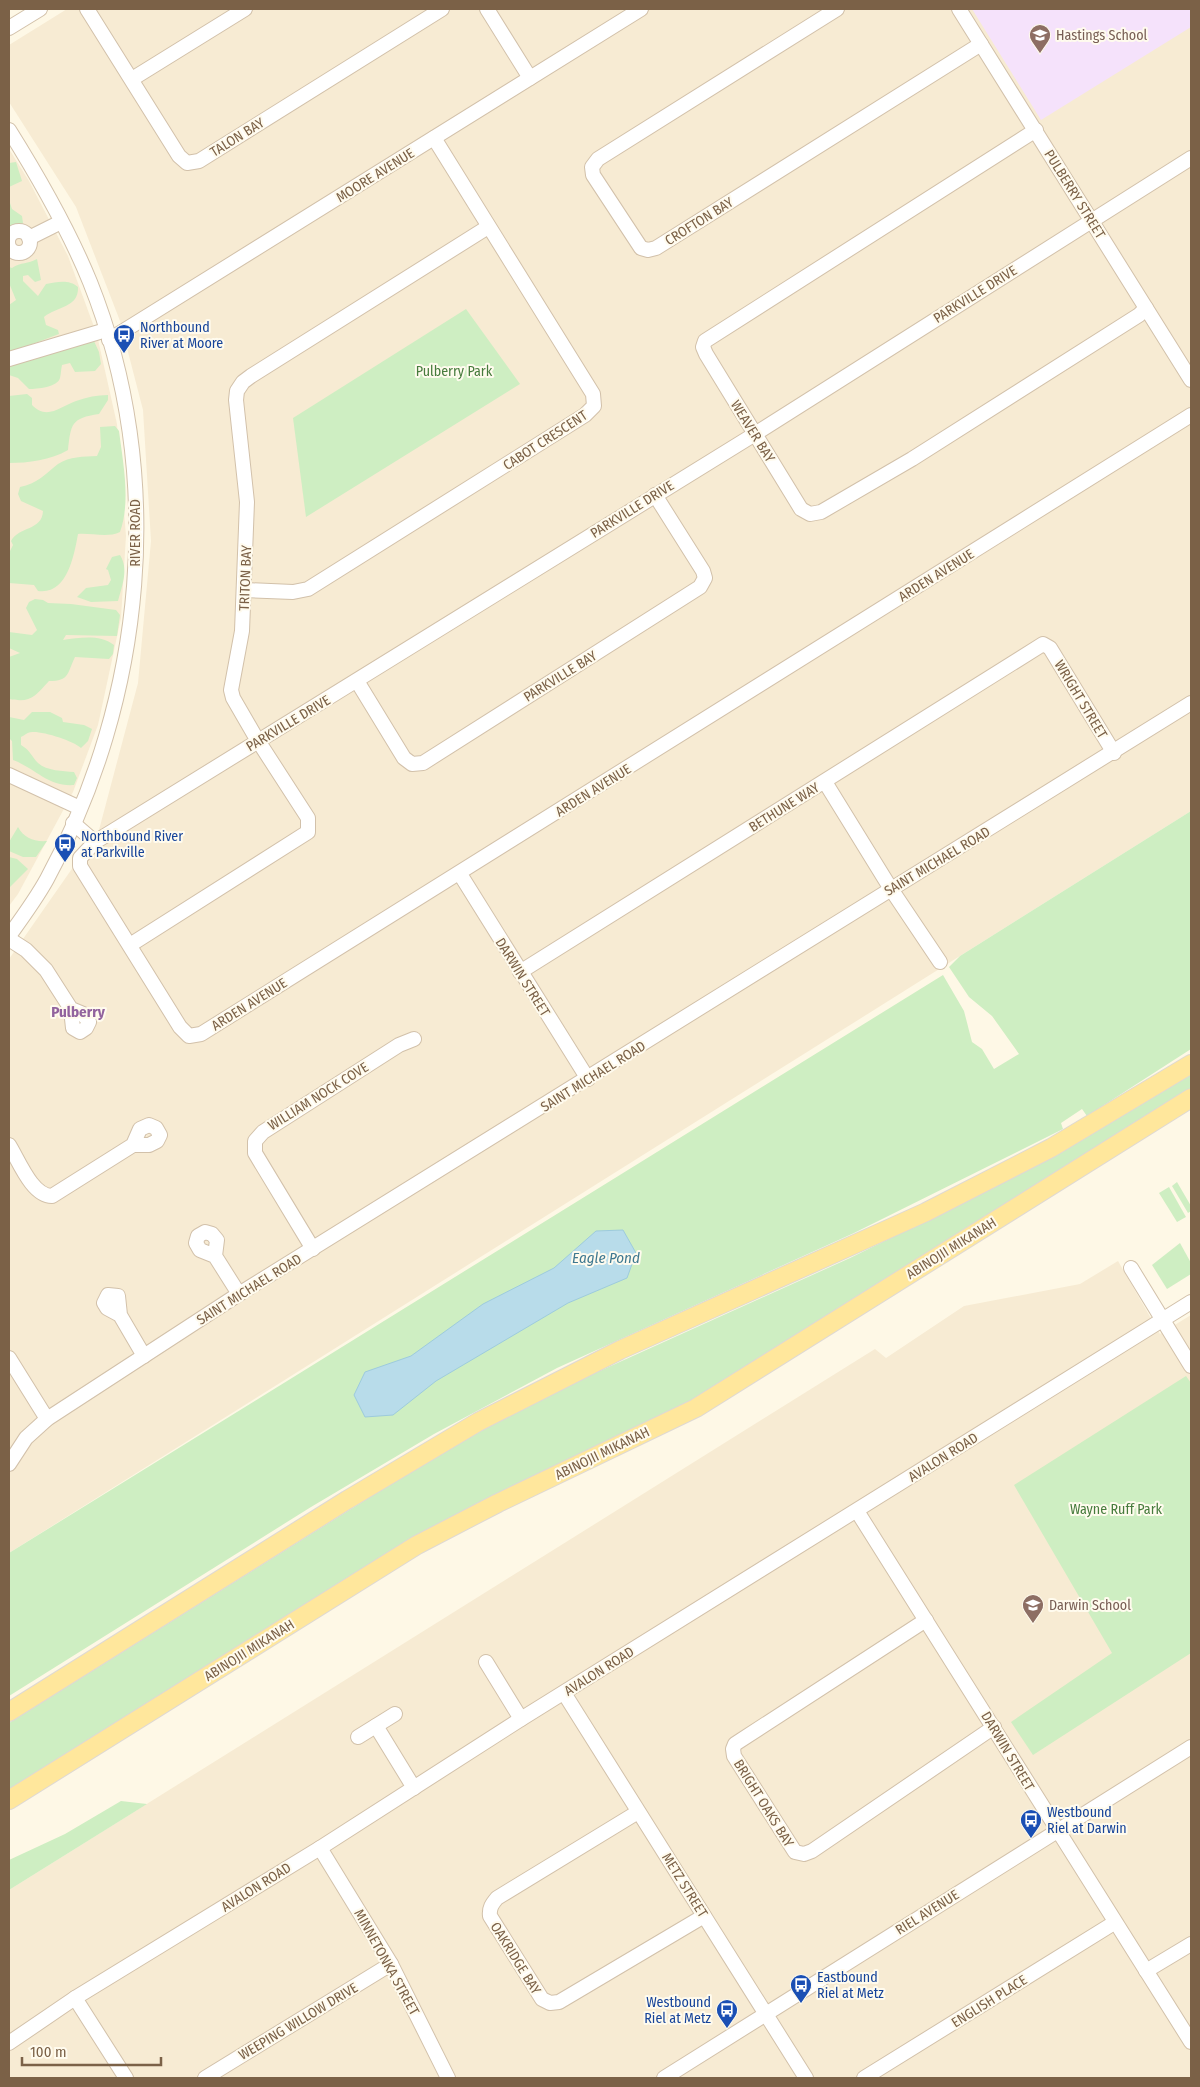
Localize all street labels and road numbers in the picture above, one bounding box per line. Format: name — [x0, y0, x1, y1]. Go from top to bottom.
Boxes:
street label: TALON BAY — [207, 114, 267, 161]
street label: MOORE AVENUE — [333, 144, 418, 206]
street label: PULBERRY STREET — [1040, 147, 1109, 242]
street label: CROFTON BAY — [662, 194, 737, 249]
street label: PARKVILLE DRIVE — [930, 262, 1020, 327]
street label: WEAVER BAY — [727, 397, 778, 466]
street label: CABOT CRESCENT — [500, 407, 591, 474]
street label: PARKVILLE DRIVE — [587, 477, 677, 542]
street label: RIVER ROAD — [127, 499, 144, 567]
street label: TRITON BAY — [236, 545, 255, 611]
street label: ARDEN AVENUE — [895, 545, 977, 605]
street label: PARKVILLE BAY — [520, 647, 600, 706]
street label: WRIGHT STREET — [1051, 657, 1111, 742]
street label: PARKVILLE DRIVE — [243, 691, 334, 755]
street label: ARDEN AVENUE — [552, 760, 634, 820]
street label: BETHUNE WAY — [746, 779, 823, 836]
street label: SAINT MICHAEL ROAD — [881, 823, 993, 900]
street label: DARWIN STREET — [492, 935, 554, 1020]
street label: ARDEN AVENUE — [208, 974, 290, 1034]
street label: SAINT MICHAEL ROAD — [538, 1037, 649, 1116]
street label: WILLIAM NOCK COVE — [265, 1058, 372, 1134]
street label: ABINOJII MIKANAH — [903, 1214, 999, 1283]
street label: SAINT MICHAEL ROAD — [194, 1250, 305, 1329]
street label: ABINOJII MIKANAH — [552, 1423, 652, 1484]
street label: AVALON ROAD — [905, 1429, 981, 1486]
street label: ABINOJII MIKANAH — [201, 1616, 297, 1685]
street label: AVALON ROAD — [561, 1643, 637, 1700]
street label: DARWIN STREET — [977, 1709, 1038, 1794]
street label: BRIGHT OAKS BAY — [730, 1756, 797, 1850]
street label: METZ STREET — [658, 1850, 711, 1921]
street label: AVALON ROAD — [218, 1859, 294, 1916]
street label: RIEL AVENUE — [892, 1886, 962, 1939]
street label: MINNETONKA STREET — [350, 1906, 423, 2019]
street label: OAKRIDGE BAY — [487, 1919, 545, 1998]
street label: ENGLISH PLACE — [948, 1971, 1031, 2031]
street label: WEEPING WILLOW DRIVE — [236, 1979, 361, 2064]

